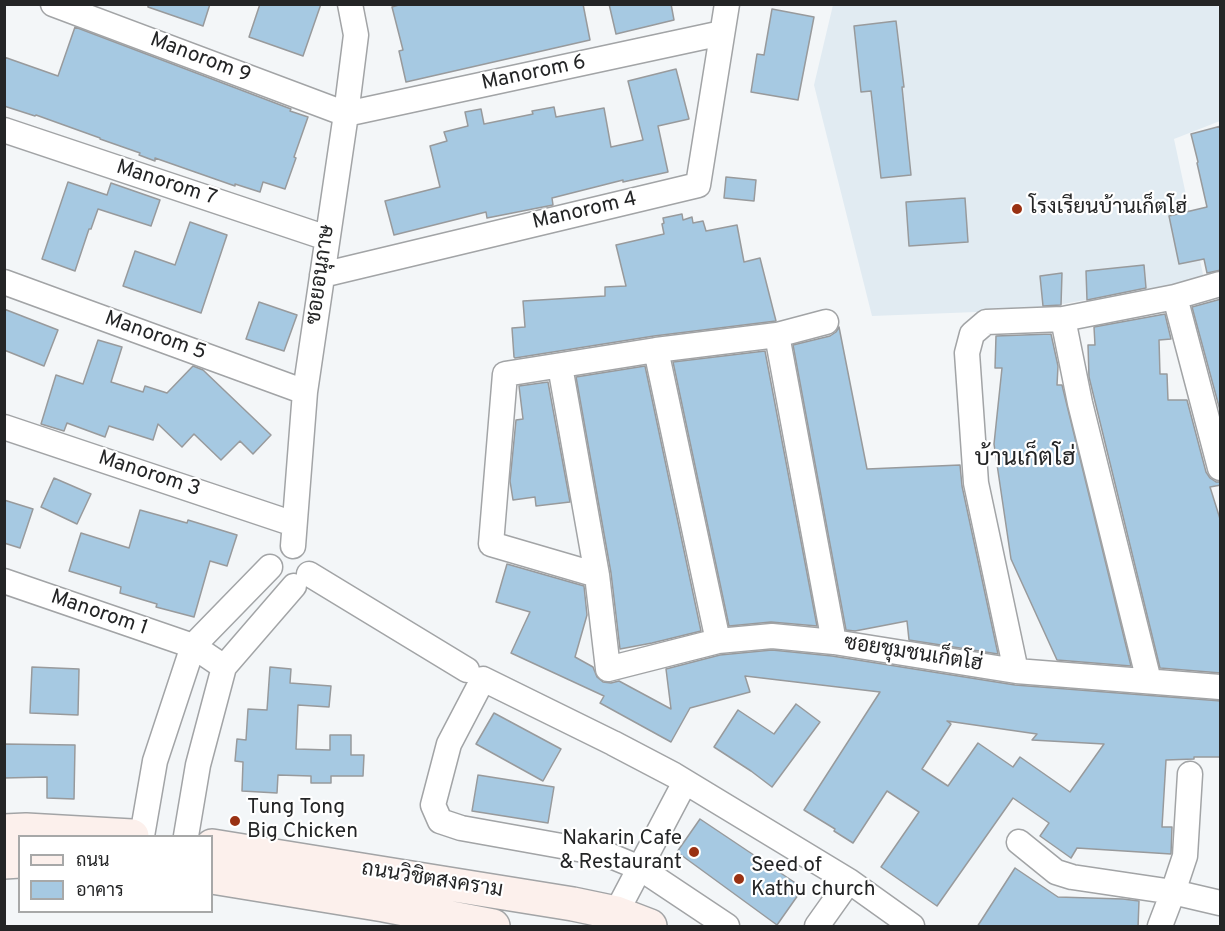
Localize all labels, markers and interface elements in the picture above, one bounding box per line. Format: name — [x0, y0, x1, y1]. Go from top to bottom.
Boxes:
street label: Manorom 9 — [146, 28, 254, 90]
street label: Manorom 6 — [480, 51, 588, 97]
street label: Manorom 7 — [113, 156, 219, 212]
street label: Manorom 4 — [530, 188, 640, 236]
place label: โรงเรียนบ้านเก็ตโฮ่ — [1029, 196, 1187, 222]
marker: โรงเรียนบ้านเก็ตโฮ่ — [1010, 202, 1024, 216]
street label: ซอยอนุภาษ — [303, 224, 341, 326]
street label: Manorom 5 — [101, 307, 209, 367]
district label: บ้านเก็ตโฮ่ — [975, 446, 1075, 474]
street label: Manorom 3 — [95, 447, 203, 503]
street label: Manorom 1 — [47, 586, 151, 642]
street label: ซอยชุมชนเก็ตโฮ่ — [842, 632, 984, 678]
place label: Tung Tong Big Chicken — [247, 796, 358, 846]
marker: Tung Tong Big Chicken — [228, 814, 242, 828]
place label: Nakarin Cafe & Restaurant — [559, 827, 682, 877]
legend — [18, 835, 213, 913]
marker: Nakarin Cafe & Restaurant — [687, 845, 701, 859]
text: ถนน — [76, 850, 109, 873]
place label: Seed of Kathu church — [751, 854, 876, 904]
street label: ถนนวิชิตสงคราม — [360, 857, 504, 905]
marker: Seed of Kathu church — [732, 872, 746, 886]
text: อาคาร — [76, 880, 124, 903]

